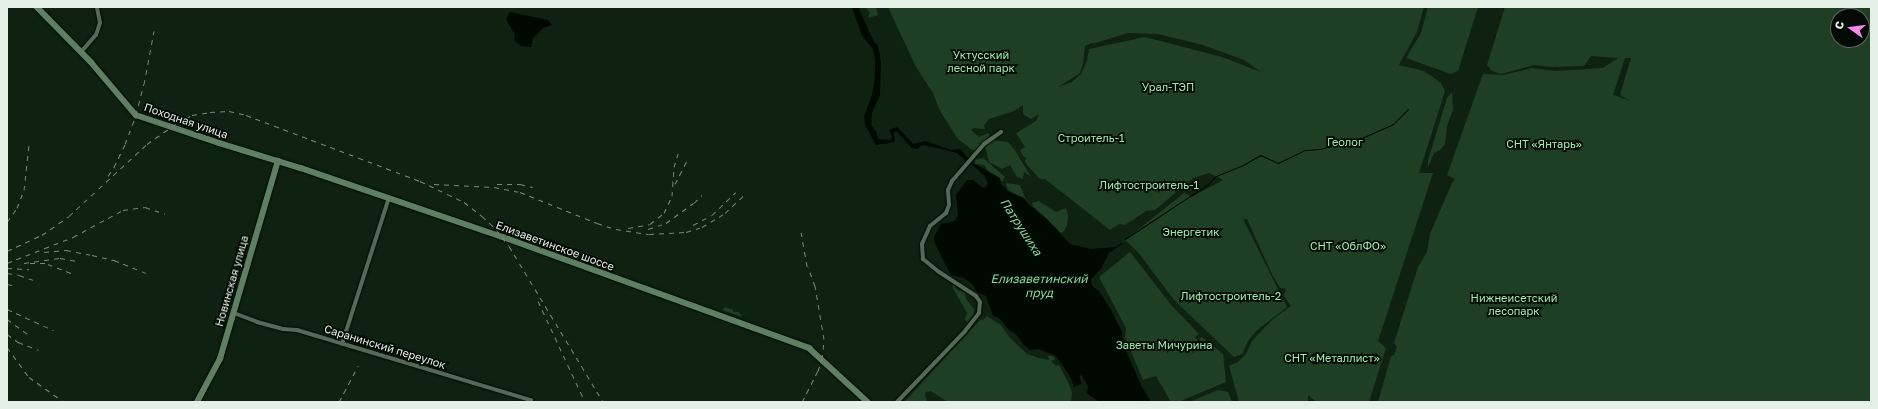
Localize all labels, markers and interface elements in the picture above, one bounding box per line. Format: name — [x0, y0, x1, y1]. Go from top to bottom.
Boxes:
north arrow — [1830, 8, 1870, 48]
text: С — [1832, 20, 1846, 31]
park label: Уктусский лесной парк — [947, 49, 1015, 75]
park label: Урал-ТЭП — [1142, 80, 1194, 94]
street label: Походная улица — [142, 100, 230, 142]
park label: Строитель-1 — [1058, 131, 1124, 145]
park label: Геолог — [1327, 135, 1363, 149]
park label: СНТ «Янтарь» — [1506, 137, 1582, 151]
park label: Лифтостроитель-1 — [1099, 178, 1199, 192]
water label: Патрушиха — [997, 196, 1045, 258]
street label: Елизаветинское шоссе — [494, 218, 616, 274]
park label: Энергетик — [1163, 225, 1219, 239]
street label: Новинская улица — [213, 234, 251, 328]
park label: СНТ «ОблФО» — [1310, 239, 1386, 253]
water label: Елизаветинский пруд — [990, 272, 1088, 300]
park label: Лифтостроитель-2 — [1181, 289, 1281, 303]
park label: Нижнеисетский лесопарк — [1471, 292, 1557, 318]
street label: Саранинский переулок — [323, 322, 447, 372]
park label: Заветы Мичурина — [1116, 338, 1212, 352]
park label: СНТ «Металлист» — [1284, 351, 1380, 365]

